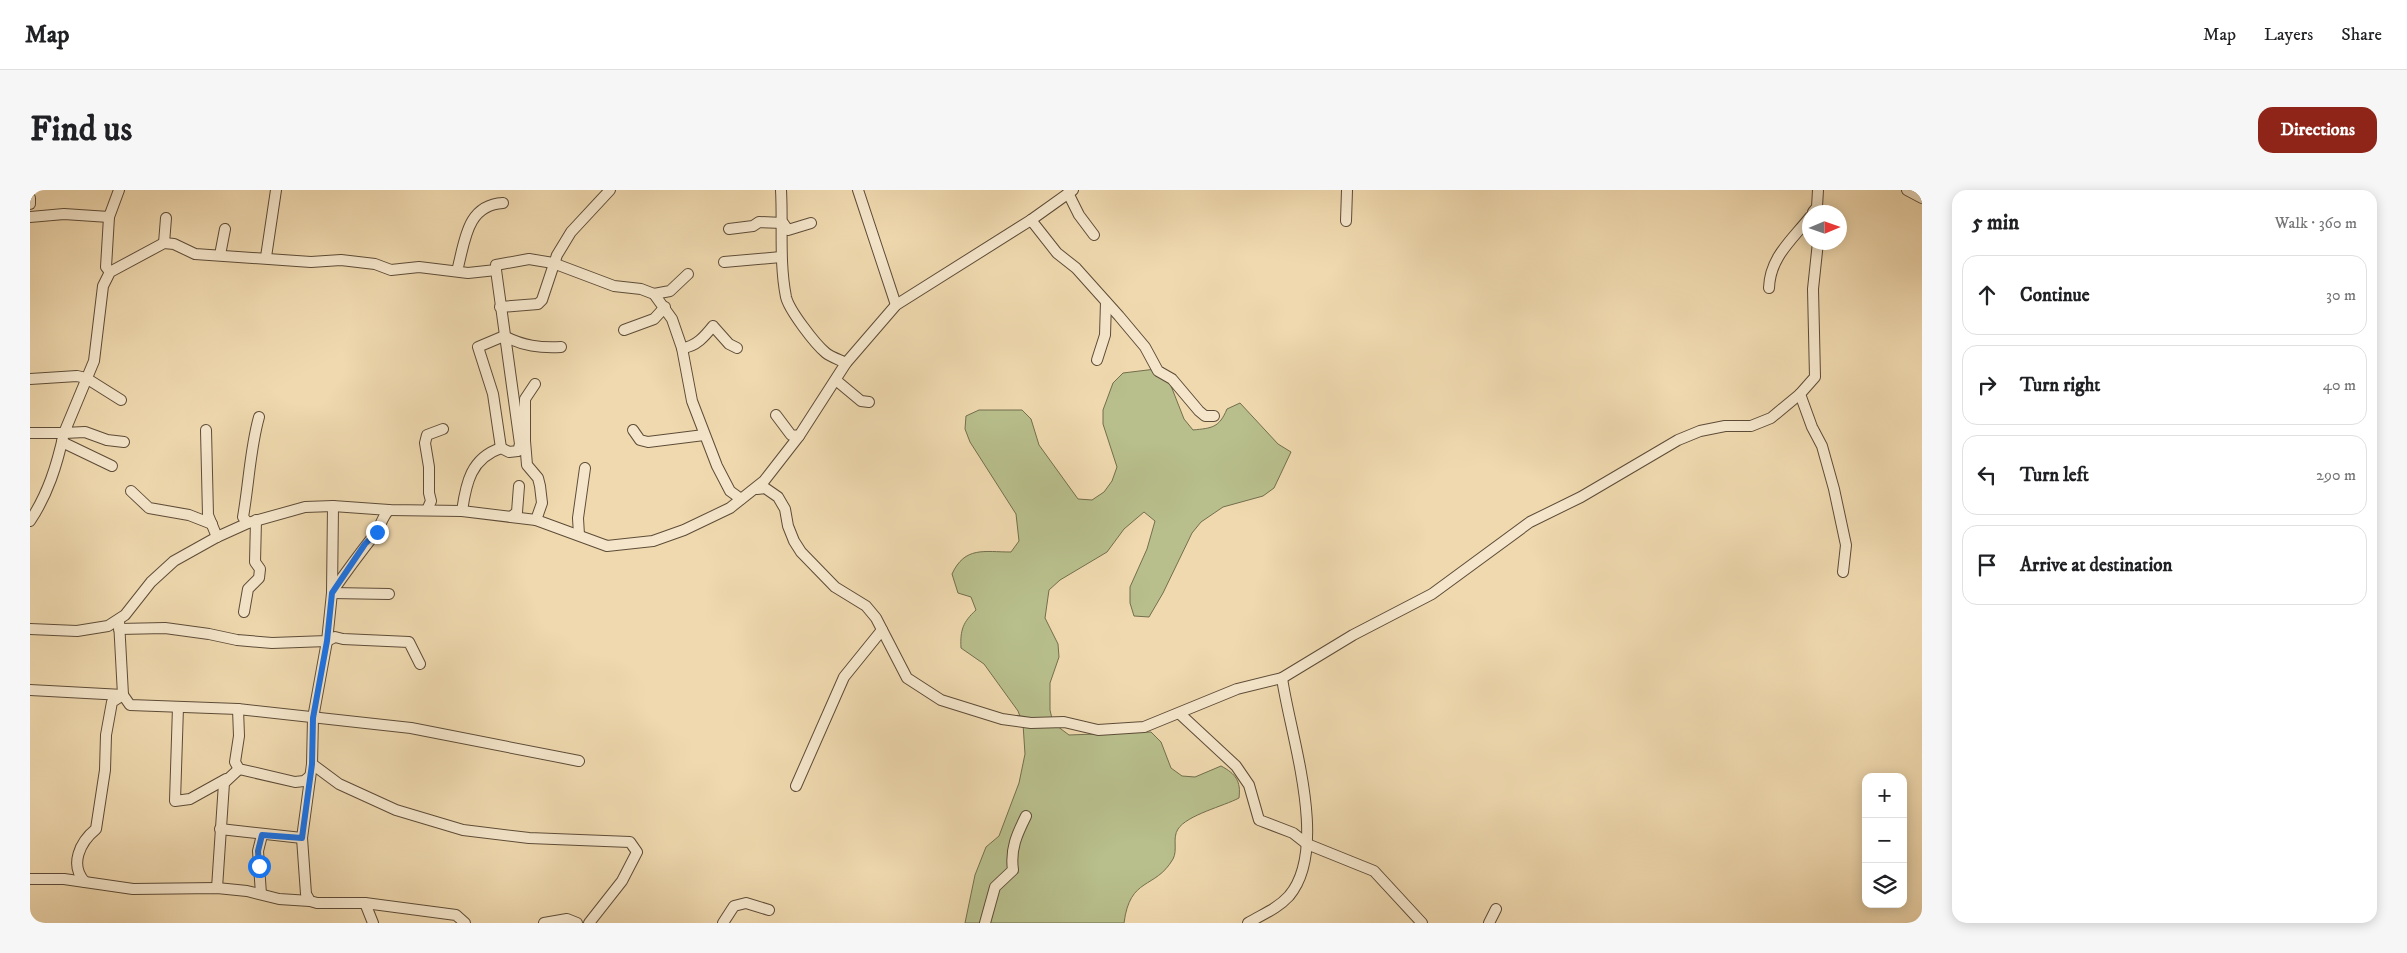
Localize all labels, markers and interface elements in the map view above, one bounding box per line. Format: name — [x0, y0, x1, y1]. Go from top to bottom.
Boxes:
text: Map — [25, 20, 69, 50]
text: Map — [2203, 24, 2236, 46]
text: Layers — [2264, 24, 2313, 46]
text: Share — [2341, 24, 2382, 46]
button: Directions — [2258, 107, 2377, 153]
text: Find us — [30, 108, 132, 152]
north arrow — [1802, 205, 1847, 250]
text: 5 min — [1972, 210, 2019, 236]
text: Walk · 360 m — [2275, 213, 2357, 233]
icon: ahead — [1973, 281, 2001, 309]
text: Continue — [2020, 284, 2090, 307]
text: 30 m — [2326, 285, 2356, 305]
icon: right — [1973, 371, 2001, 399]
text: Turn right — [2020, 374, 2100, 397]
text: 40 m — [2323, 375, 2356, 395]
icon: left — [1973, 461, 2001, 489]
text: Turn left — [2020, 464, 2089, 487]
text: 290 m — [2316, 465, 2356, 485]
route end — [366, 521, 389, 544]
icon: arrive — [1973, 551, 2001, 579]
text: Arrive at destination — [2020, 554, 2172, 577]
map controls — [1862, 773, 1907, 908]
button: + — [1862, 773, 1907, 818]
button: − — [1862, 818, 1907, 863]
route start — [248, 855, 271, 878]
button: layers — [1862, 863, 1907, 908]

